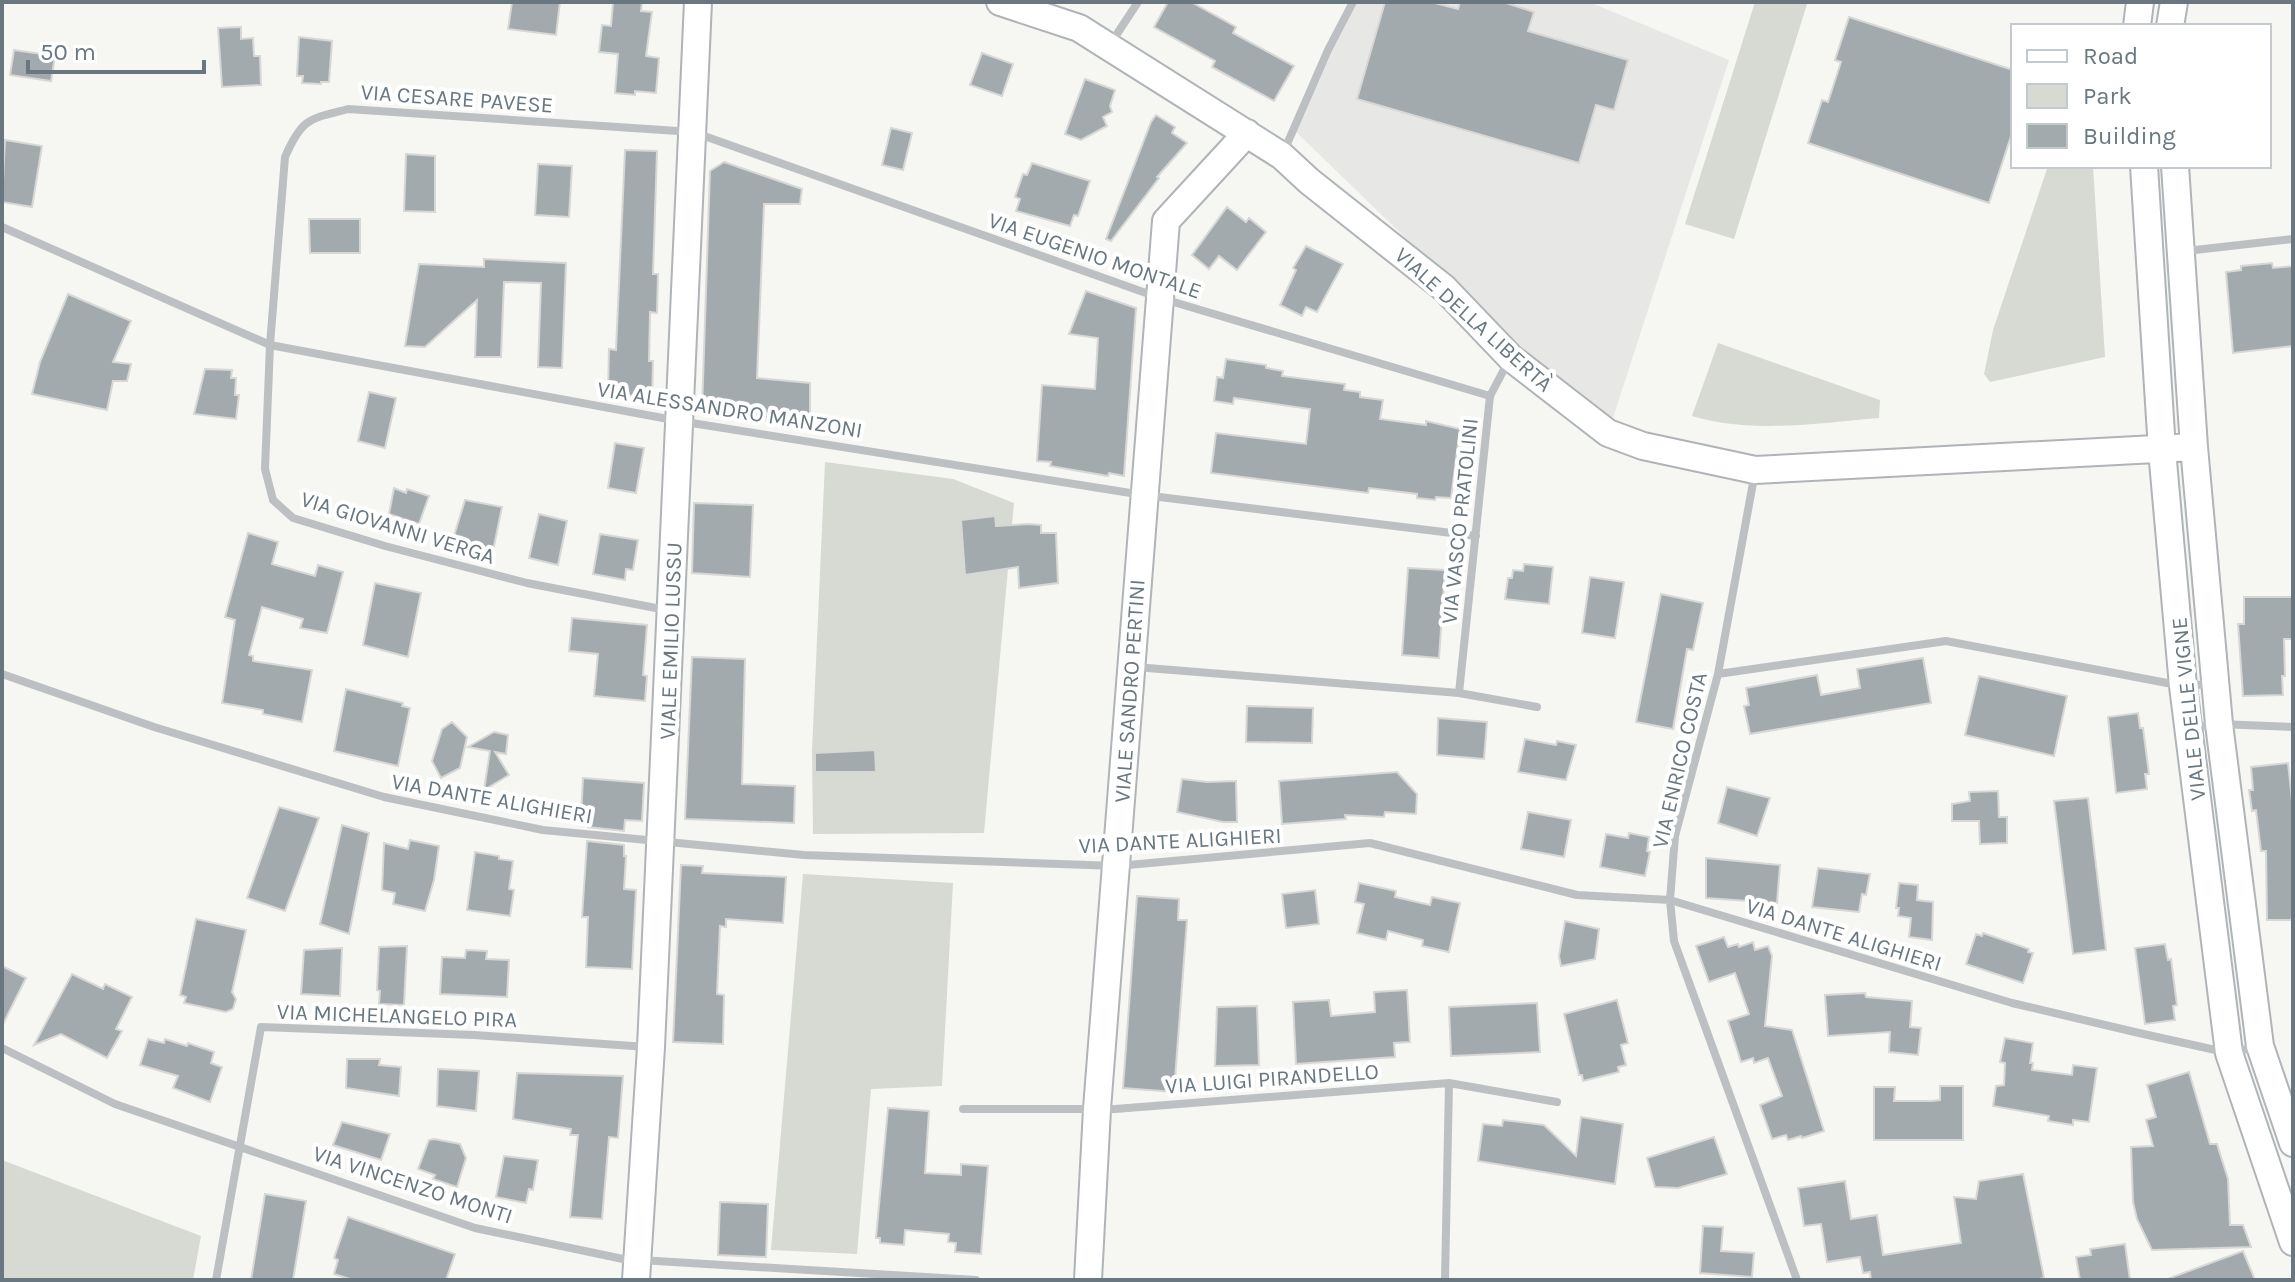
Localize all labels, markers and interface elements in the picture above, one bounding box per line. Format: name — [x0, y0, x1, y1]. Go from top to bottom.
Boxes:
scale bar — [28, 24, 204, 74]
legend — [2011, 24, 2271, 168]
text: 50 m — [40, 38, 96, 66]
text: Road — [2083, 42, 2138, 70]
street label: VIA CESARE PAVESE — [360, 79, 554, 119]
text: Park — [2083, 82, 2132, 110]
text: Building — [2083, 122, 2176, 150]
street label: VIA EUGENIO MONTALE — [985, 207, 1205, 305]
street label: VIALE DELLA LIBERTÀ — [1389, 241, 1558, 398]
street label: VIA ALESSANDRO MANZONI — [595, 376, 864, 444]
street label: VIA VASCO PRATOLINI — [1436, 417, 1484, 625]
street label: VIA GIOVANNI VERGA — [298, 486, 498, 570]
street label: VIALE EMILIO LUSSU — [655, 542, 687, 740]
street label: VIALE SANDRO PERTINI — [1109, 579, 1151, 804]
street label: VIALE DELLE VIGNE — [2166, 616, 2212, 802]
street label: VIA ENRICO COSTA — [1647, 669, 1713, 851]
street label: VIA DANTE ALIGHIERI — [389, 769, 594, 829]
street label: VIA DANTE ALIGHIERI — [1078, 823, 1282, 859]
street label: VIA DANTE ALIGHIERI — [1743, 893, 1945, 977]
street label: VIA MICHELANGELO PIRA — [276, 999, 518, 1033]
street label: VIA LUIGI PIRANDELLO — [1164, 1059, 1380, 1099]
street label: VIA VINCENZO MONTI — [310, 1140, 516, 1230]

